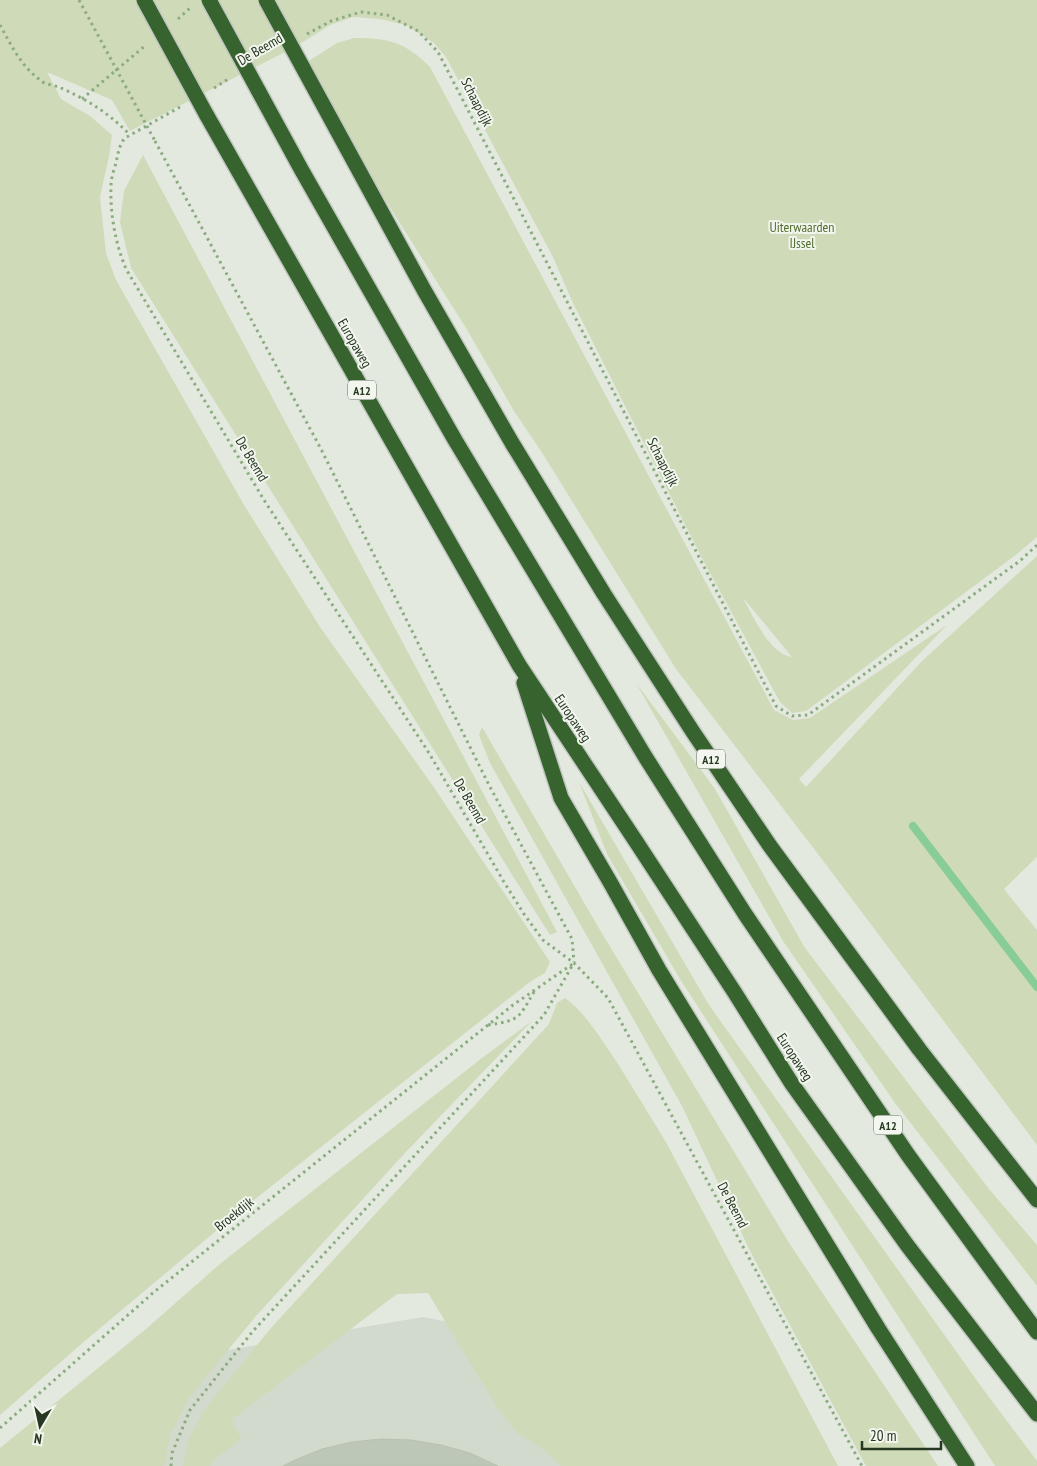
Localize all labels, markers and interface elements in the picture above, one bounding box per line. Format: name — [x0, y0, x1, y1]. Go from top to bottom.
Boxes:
street label: De Beemd — [234, 29, 286, 69]
street label: Schaapdijk — [457, 75, 497, 130]
park label: Uiterwaarden IJssel — [770, 218, 834, 252]
street label: Europaweg — [334, 315, 376, 371]
road number: A12 — [348, 380, 376, 400]
street label: De Beemd — [232, 433, 272, 485]
street label: Schaapdijk — [643, 435, 683, 490]
street label: Europaweg — [551, 691, 595, 745]
road number: A12 — [697, 750, 725, 769]
street label: De Beemd — [450, 775, 490, 827]
street label: Europaweg — [773, 1030, 817, 1084]
road number: A12 — [874, 1116, 902, 1134]
street label: De Beemd — [713, 1179, 753, 1231]
street label: Broekdijk — [211, 1192, 258, 1235]
north arrow — [15, 1401, 65, 1451]
scale bar — [862, 1418, 941, 1450]
text: 20 m — [870, 1426, 896, 1445]
text: N — [33, 1429, 43, 1448]

